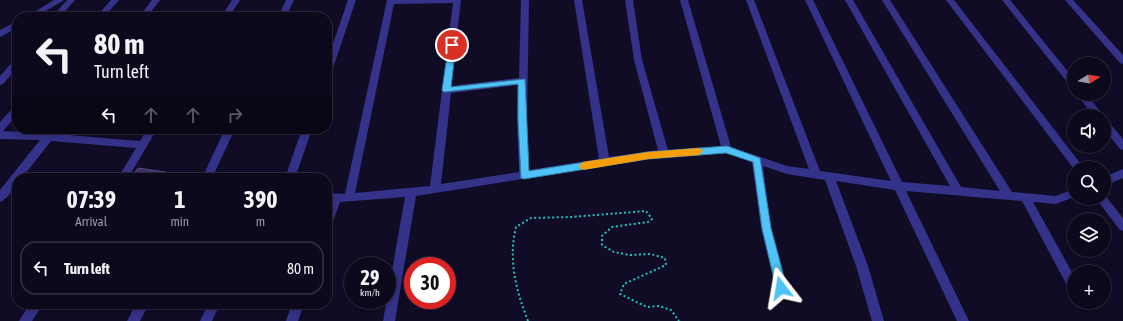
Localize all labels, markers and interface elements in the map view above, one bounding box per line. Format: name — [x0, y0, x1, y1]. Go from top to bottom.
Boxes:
icon: left — [28, 28, 80, 80]
text: 80 m — [94, 28, 144, 60]
pin — [435, 28, 469, 62]
icon: arrive — [441, 34, 463, 56]
north arrow — [1067, 57, 1111, 101]
map controls — [1067, 57, 1111, 309]
text: Turn left — [94, 61, 149, 82]
icon: left — [98, 104, 120, 126]
icon: ahead — [140, 104, 162, 126]
icon: ahead — [182, 104, 204, 126]
icon: right — [224, 104, 246, 126]
button: sound — [1067, 109, 1111, 153]
button: search — [1067, 161, 1111, 205]
text: 07:39 — [67, 186, 116, 213]
text: 1 — [174, 186, 185, 213]
text: 390 — [244, 186, 277, 213]
button: layers — [1067, 213, 1111, 257]
text: Arrival — [75, 214, 107, 229]
text: min — [170, 214, 189, 229]
text: m — [256, 214, 265, 229]
icon: left — [30, 257, 52, 279]
speed limit sign: 30 — [404, 257, 456, 309]
text: Turn left — [64, 260, 110, 277]
text: 80 m — [287, 260, 314, 277]
button: + — [1067, 265, 1111, 309]
text: 29 — [361, 266, 379, 289]
position arrow — [760, 267, 802, 309]
text: km/h — [360, 287, 380, 298]

